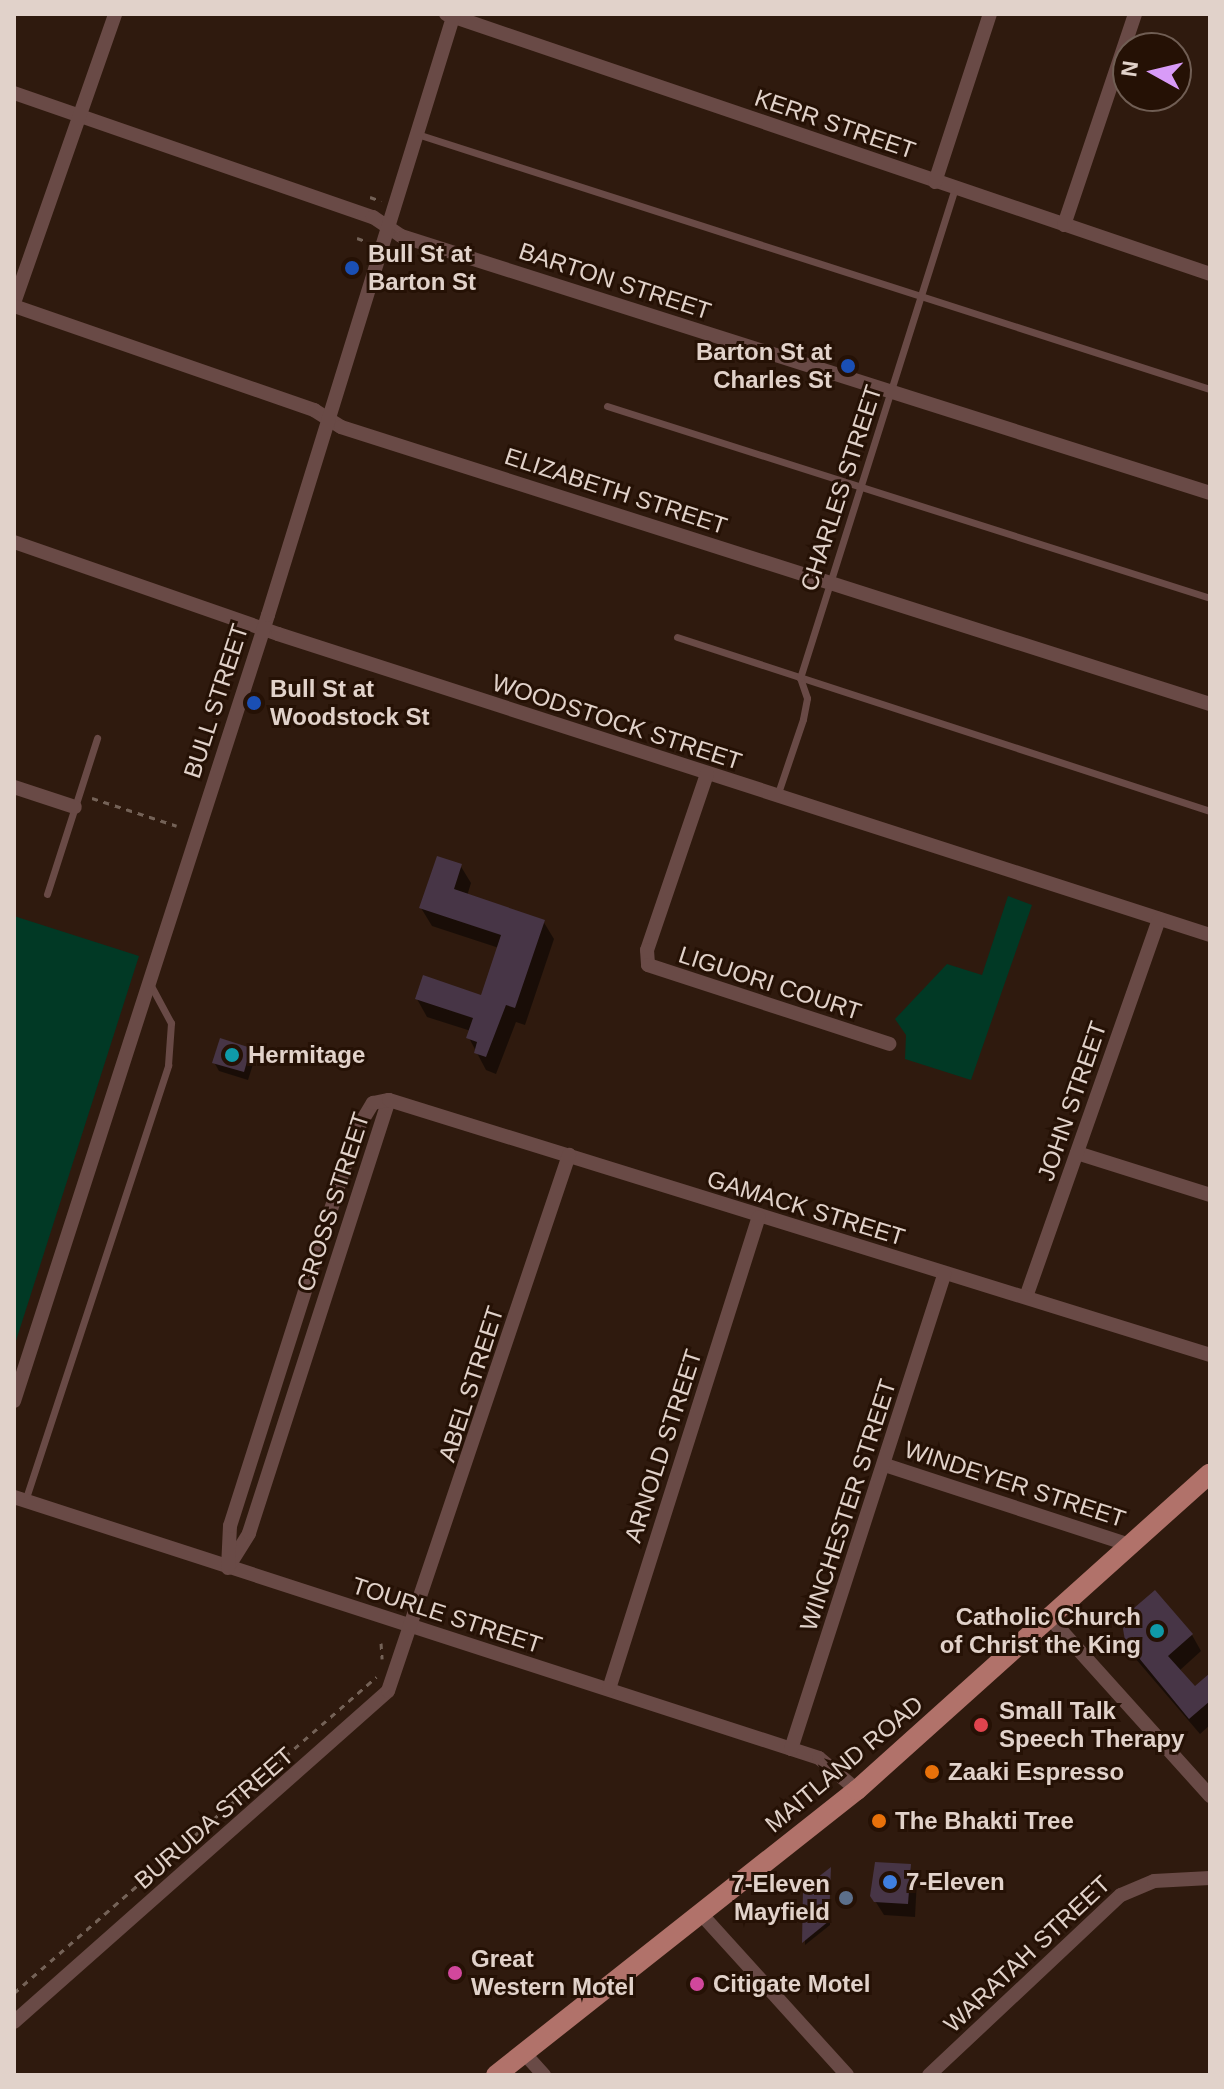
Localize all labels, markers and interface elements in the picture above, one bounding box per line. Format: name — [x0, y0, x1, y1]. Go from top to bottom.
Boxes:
north arrow — [1112, 32, 1192, 112]
text: N — [1116, 59, 1143, 78]
street label: KERR STREET — [751, 83, 919, 165]
street label: BARTON STREET — [515, 236, 715, 326]
place label: Bull St at Barton St — [368, 240, 476, 296]
marker: Bull St at Barton St — [343, 259, 361, 277]
place label: Barton St at Charles St — [696, 338, 832, 394]
marker: Barton St at Charles St — [839, 357, 857, 375]
street label: CHARLES STREET — [794, 381, 888, 595]
street label: ELIZABETH STREET — [501, 441, 731, 541]
street label: BULL STREET — [177, 620, 255, 782]
street label: WOODSTOCK STREET — [488, 668, 746, 776]
place label: Bull St at Woodstock St — [270, 675, 430, 731]
marker: Bull St at Woodstock St — [245, 694, 263, 712]
street label: LIGUORI COURT — [675, 940, 865, 1026]
street label: JOHN STREET — [1031, 1018, 1113, 1184]
place label: Hermitage — [248, 1041, 365, 1069]
marker: Hermitage — [223, 1046, 241, 1064]
street label: CROSS STREET — [290, 1109, 376, 1295]
street label: GAMACK STREET — [704, 1164, 908, 1252]
street label: ABEL STREET — [432, 1302, 510, 1466]
street label: ARNOLD STREET — [618, 1346, 708, 1546]
street label: WINCHESTER STREET — [794, 1376, 902, 1634]
street label: WINDEYER STREET — [901, 1435, 1129, 1533]
street label: TOURLE STREET — [348, 1571, 546, 1659]
place label: Catholic Church of Christ the King — [940, 1603, 1141, 1659]
marker: Catholic Church of Christ the King — [1148, 1622, 1166, 1640]
street label: MAITLAND ROAD — [759, 1690, 929, 1838]
place label: Small Talk Speech Therapy — [999, 1697, 1184, 1753]
marker: Small Talk Speech Therapy — [970, 1714, 992, 1736]
street label: BURUDA STREET — [128, 1741, 300, 1895]
place label: Zaaki Espresso — [948, 1758, 1124, 1786]
marker: Zaaki Espresso — [923, 1763, 941, 1781]
place label: The Bhakti Tree — [895, 1807, 1074, 1835]
marker: The Bhakti Tree — [870, 1812, 888, 1830]
place label: 7-Eleven — [906, 1868, 1005, 1896]
place label: 7-Eleven Mayfield — [731, 1870, 830, 1926]
street label: WARATAH STREET — [938, 1870, 1116, 2038]
marker: 7-Eleven — [881, 1873, 899, 1891]
marker: 7-Eleven Mayfield — [837, 1889, 855, 1907]
place label: Great Western Motel — [471, 1945, 635, 2001]
marker: Great Western Motel — [446, 1964, 464, 1982]
place label: Citigate Motel — [713, 1970, 870, 1998]
marker: Citigate Motel — [688, 1975, 706, 1993]

